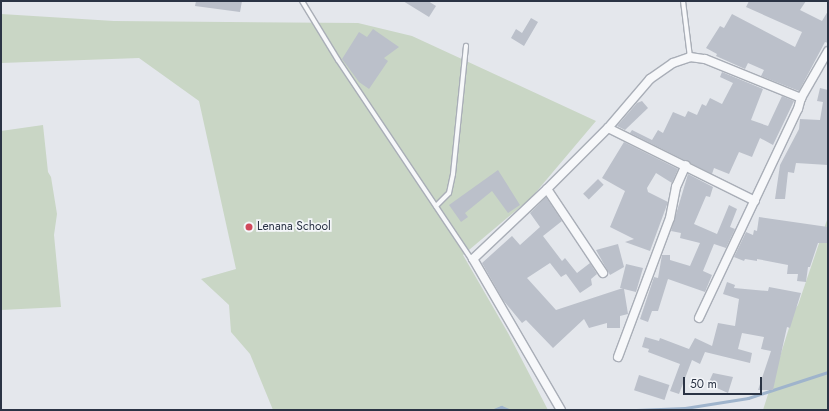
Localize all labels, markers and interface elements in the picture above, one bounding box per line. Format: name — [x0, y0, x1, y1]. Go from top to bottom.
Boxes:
place label: Lenana School — [257, 220, 331, 234]
marker: Lenana School — [244, 222, 254, 232]
scale bar — [685, 369, 764, 395]
text: 50 m — [690, 375, 717, 393]

